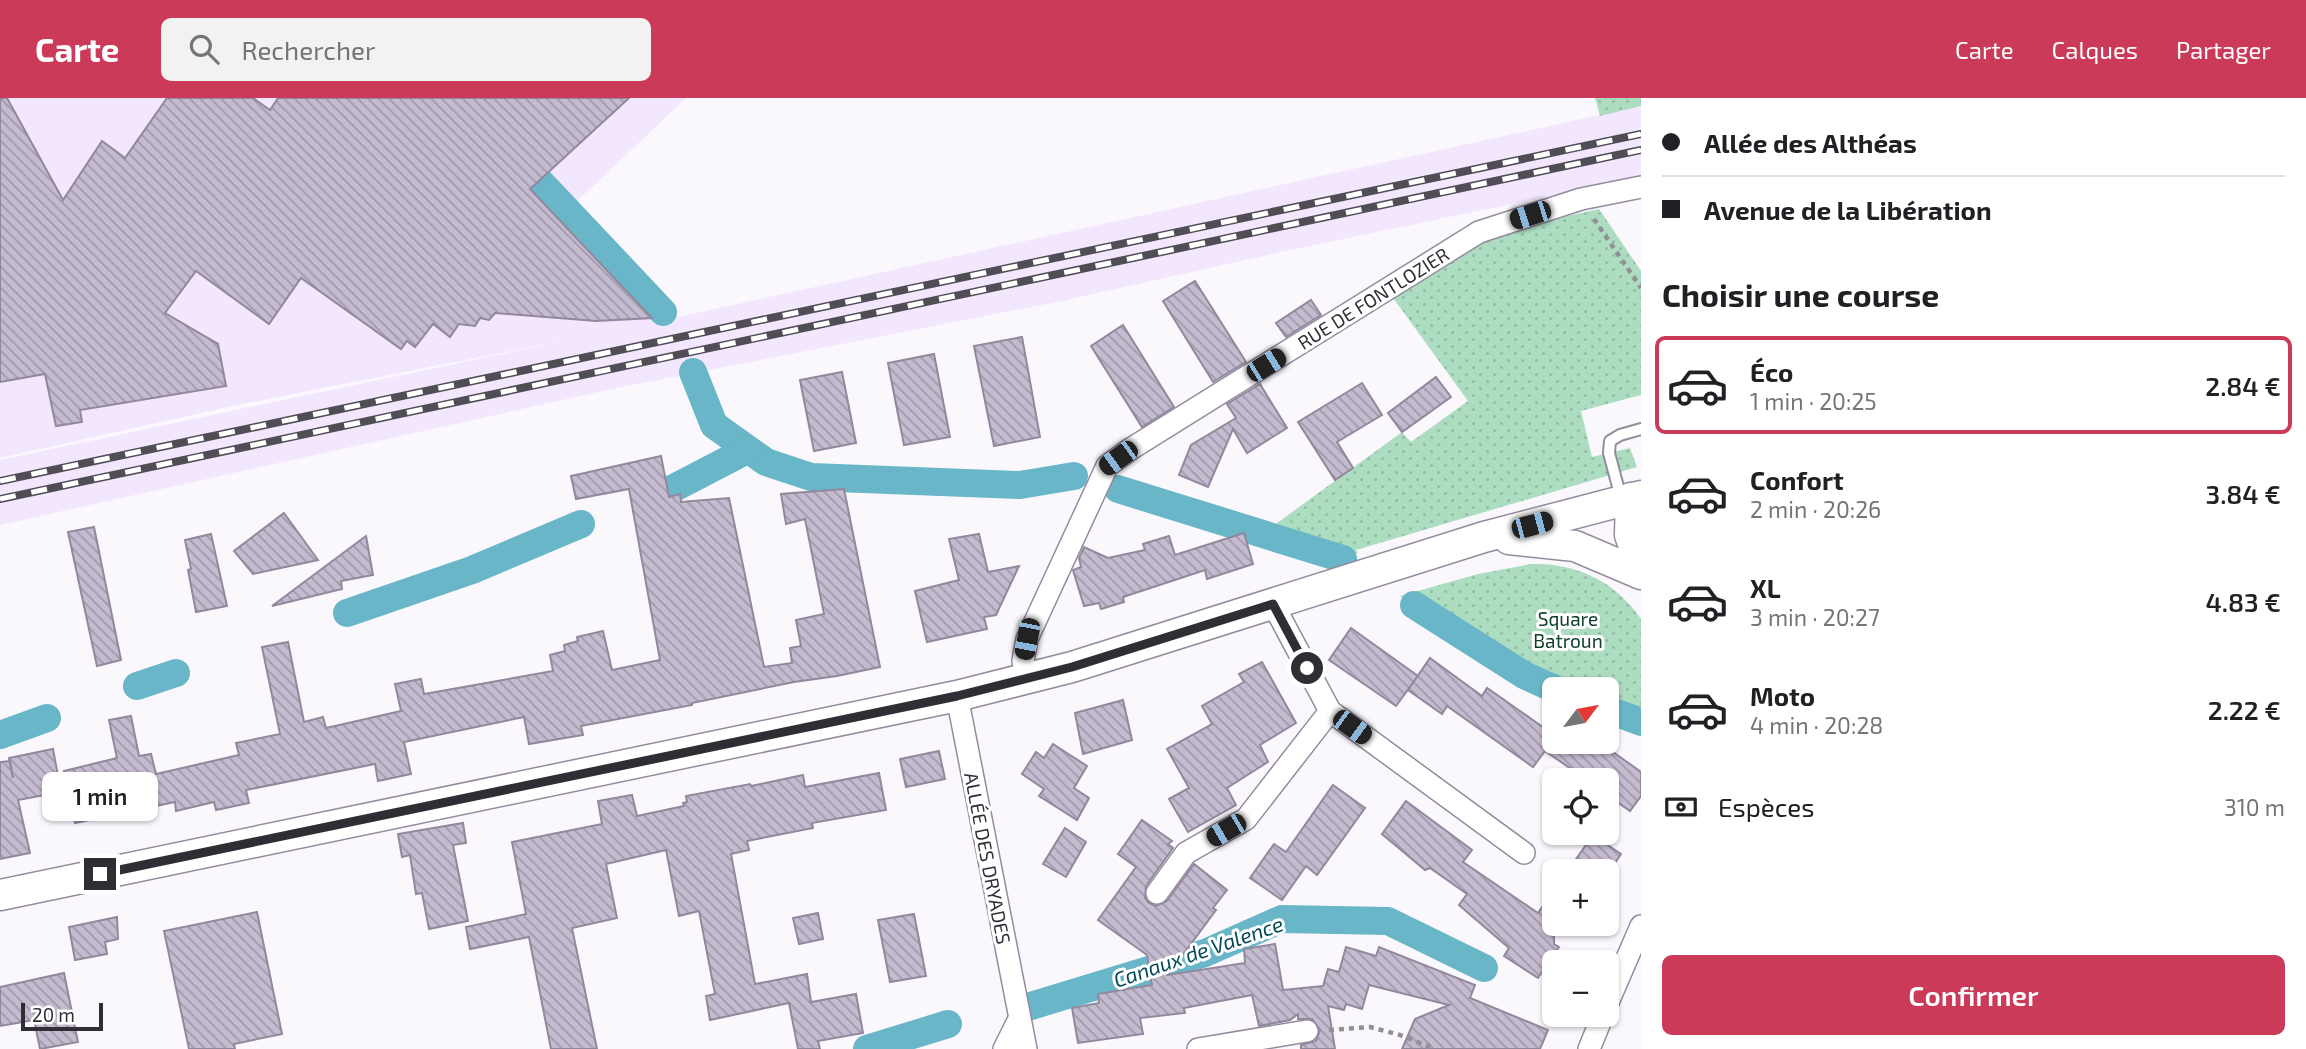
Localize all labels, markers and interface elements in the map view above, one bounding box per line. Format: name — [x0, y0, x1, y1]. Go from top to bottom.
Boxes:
search box — [161, 18, 651, 81]
text: Carte — [35, 29, 119, 69]
icon: search — [185, 30, 223, 68]
text: Rechercher — [241, 34, 375, 65]
text: Carte — [1955, 35, 2014, 64]
text: Calques — [2052, 35, 2138, 64]
text: Partager — [2176, 35, 2271, 64]
text: Allée des Althéas — [1704, 127, 1917, 158]
text: Avenue de la Libération — [1704, 194, 1992, 225]
car — [1507, 199, 1554, 231]
street label: RUE DE FONTLOZIER — [1293, 242, 1453, 354]
text: Choisir une course — [1662, 275, 1939, 313]
car — [1243, 345, 1290, 385]
icon: car — [1666, 354, 1729, 417]
text: Éco — [1750, 356, 1793, 387]
text: 2.84 € — [2205, 370, 2281, 401]
text: 1 min · 20:25 — [1750, 387, 1877, 415]
car — [1095, 437, 1142, 479]
icon: car — [1666, 462, 1729, 525]
text: Confort — [1750, 464, 1844, 495]
text: 3.84 € — [2206, 478, 2281, 509]
text: 2 min · 20:26 — [1750, 495, 1881, 523]
car — [1509, 509, 1556, 541]
icon: car — [1666, 570, 1729, 633]
text: XL — [1750, 572, 1781, 603]
text: 4.83 € — [2206, 586, 2281, 617]
text: 3 min · 20:27 — [1750, 603, 1880, 631]
park label: Square Batroun — [1533, 607, 1603, 652]
car — [1013, 616, 1042, 662]
route start — [1291, 652, 1323, 684]
north arrow — [1542, 677, 1619, 754]
map controls — [1542, 677, 1619, 1027]
icon: car — [1666, 678, 1729, 741]
text: Moto — [1750, 680, 1815, 711]
text: 2.22 € — [2208, 694, 2281, 725]
car — [1329, 706, 1376, 748]
text: 4 min · 20:28 — [1750, 711, 1883, 739]
button: locate — [1542, 768, 1619, 845]
street label: ALLÉE DES DRYADES — [960, 770, 1016, 946]
callout: 1 min — [42, 772, 158, 822]
text: 1 min — [73, 782, 127, 810]
icon: cash — [1662, 788, 1700, 826]
text: Espèces — [1718, 791, 1815, 822]
text: 310 m — [2224, 793, 2285, 821]
car — [1203, 810, 1250, 850]
route end — [84, 858, 116, 890]
button: + — [1542, 859, 1619, 936]
water label: Canaux de Valence — [1110, 910, 1286, 992]
button: − — [1542, 950, 1619, 1027]
button: Confirmer — [1662, 955, 2285, 1035]
scale bar — [21, 1000, 103, 1032]
text: 20 m — [32, 1003, 75, 1026]

